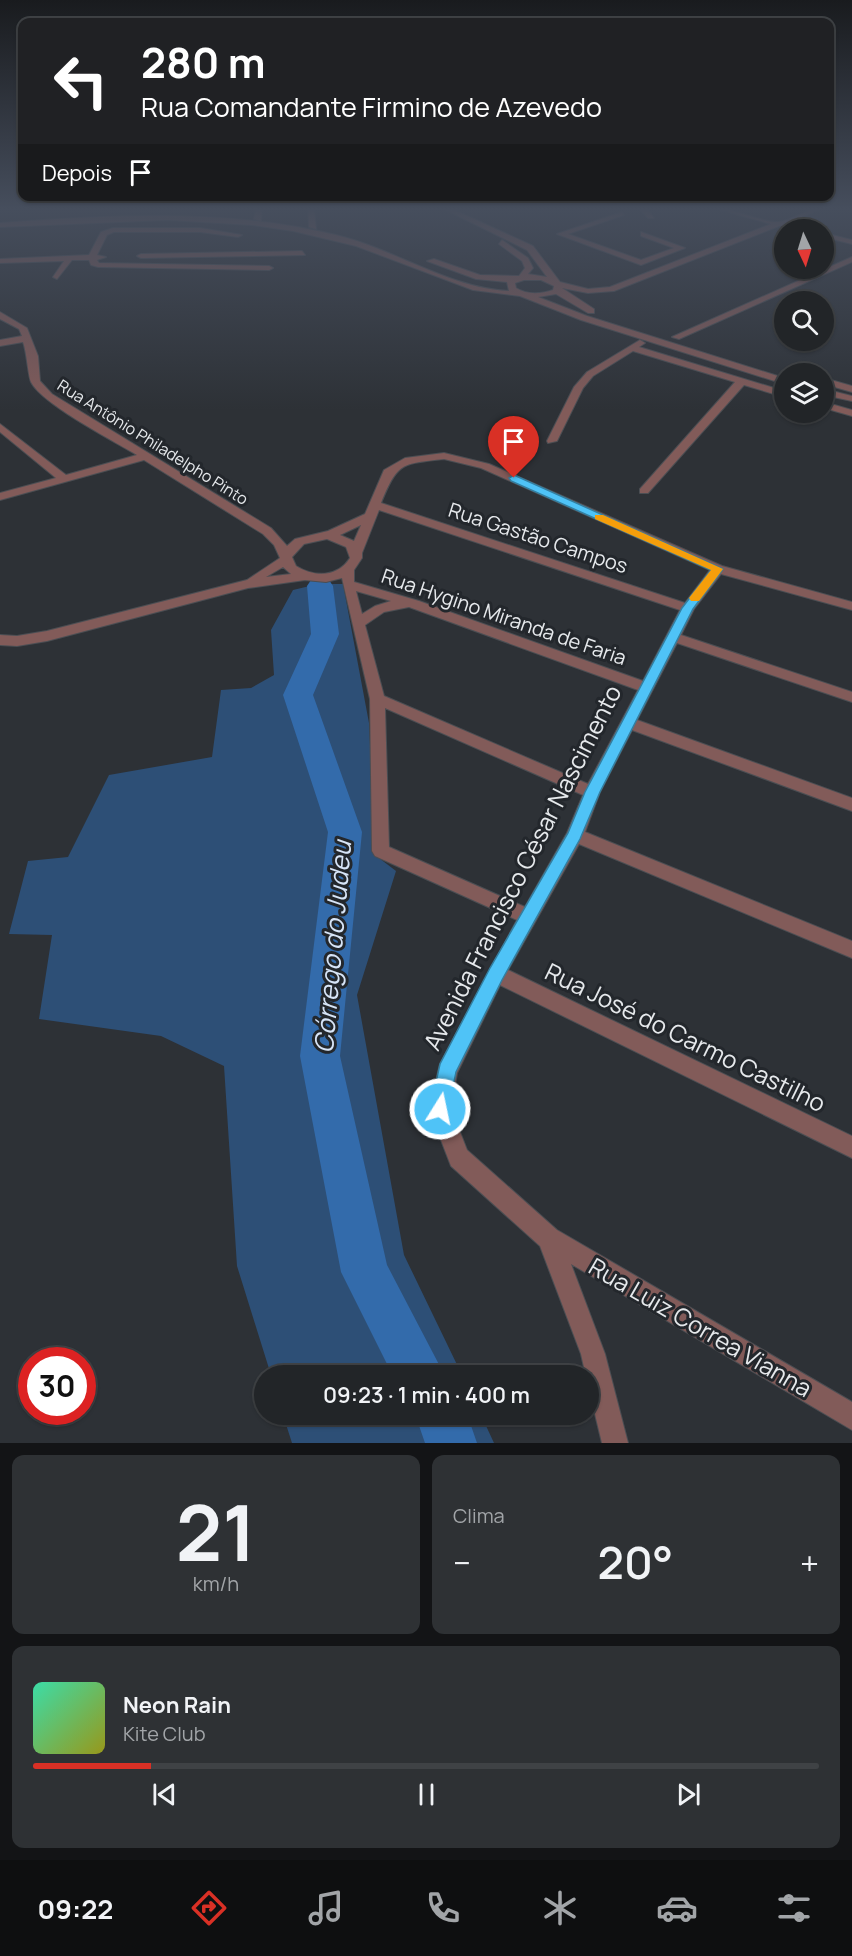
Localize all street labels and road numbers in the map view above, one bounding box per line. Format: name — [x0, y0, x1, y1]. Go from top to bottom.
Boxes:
street label: Rua Antônio Philadelpho Pinto — [53, 374, 253, 510]
street label: Rua Gastão Campos — [445, 496, 631, 579]
street label: Rua Hygino Miranda de Faria — [378, 562, 630, 671]
street label: Avenida Francisco César Nascimento — [415, 679, 628, 1056]
street label: Rua José do Carmo Castilho — [540, 954, 831, 1119]
street label: Rua Luiz Correa Vianna — [583, 1249, 818, 1404]

